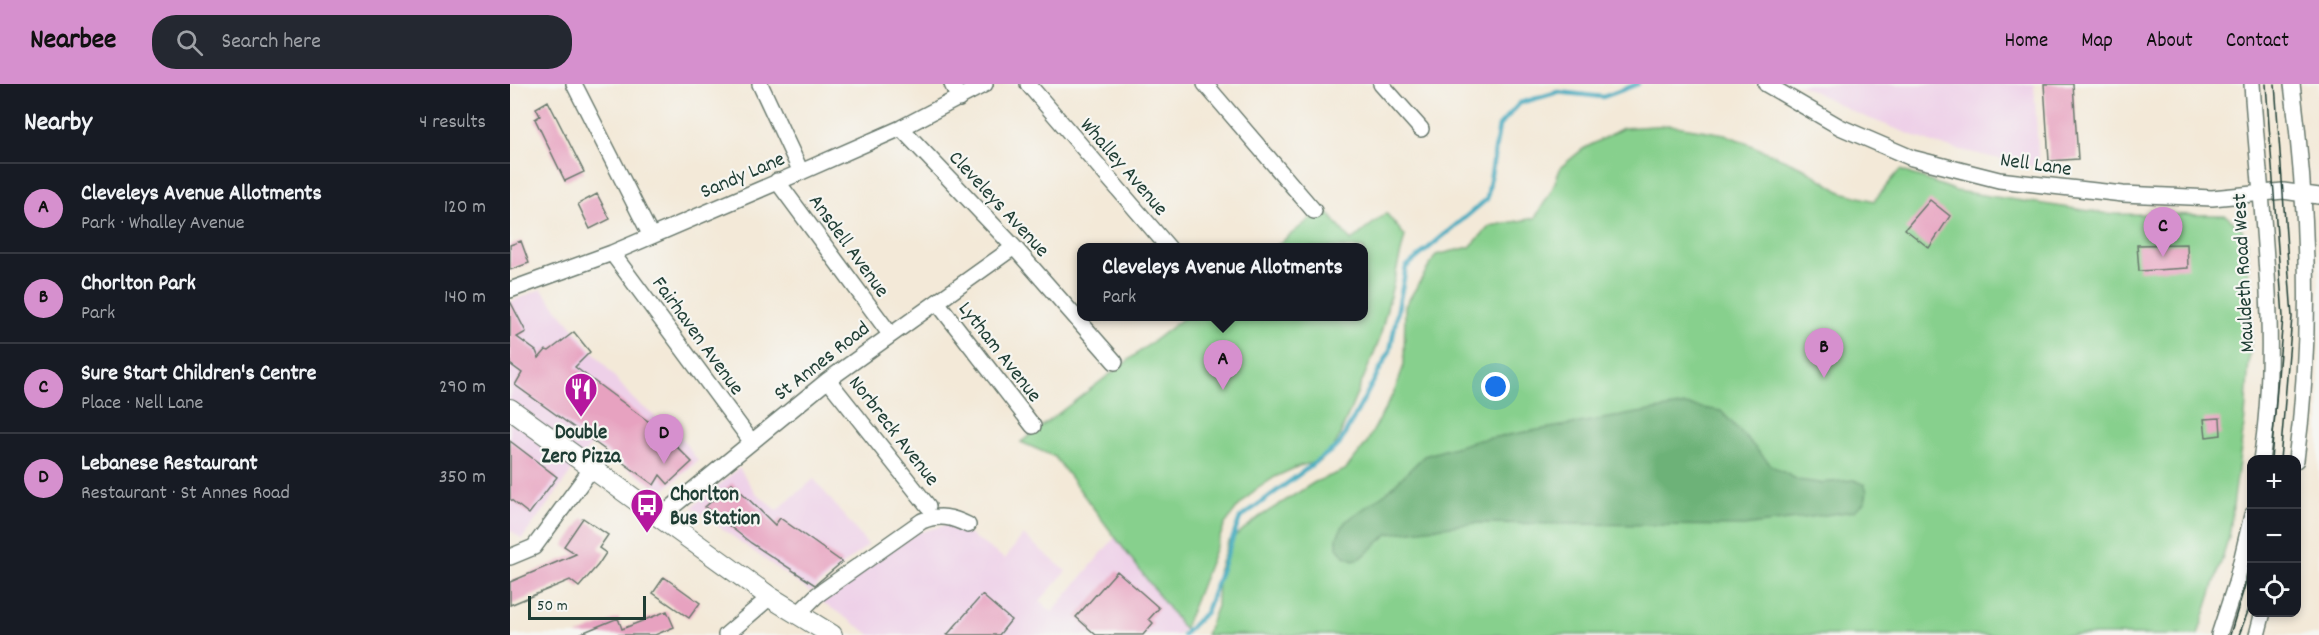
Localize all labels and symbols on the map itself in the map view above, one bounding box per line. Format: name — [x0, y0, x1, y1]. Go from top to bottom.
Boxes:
street label: Whalley Avenue — [1072, 112, 1174, 224]
street label: Sandy Lane — [696, 145, 790, 208]
street label: Cleveleys Avenue — [940, 145, 1055, 265]
street label: Nell Lane — [1998, 146, 2073, 186]
street label: Ansdell Avenue — [800, 189, 895, 305]
street label: Mauldeth Road West — [2226, 192, 2264, 353]
pin: C — [2144, 208, 2182, 257]
street label: Fairhaven Avenue — [643, 271, 750, 402]
street label: Lytham Avenue — [950, 296, 1048, 410]
street label: St Annes Road — [768, 315, 877, 410]
pin: B — [1804, 328, 1844, 378]
pin: A — [1204, 340, 1242, 390]
street label: Norbreck Avenue — [840, 370, 945, 493]
restaurant icon: Double Zero Pizza — [563, 371, 599, 418]
your location — [1481, 372, 1510, 401]
pin: D — [644, 414, 684, 464]
place label: Double Zero Pizza — [541, 419, 622, 473]
place label: Chorlton Bus Station — [670, 481, 760, 535]
bus stop icon: Chorlton Bus Station — [629, 487, 665, 534]
scale bar — [528, 593, 646, 620]

